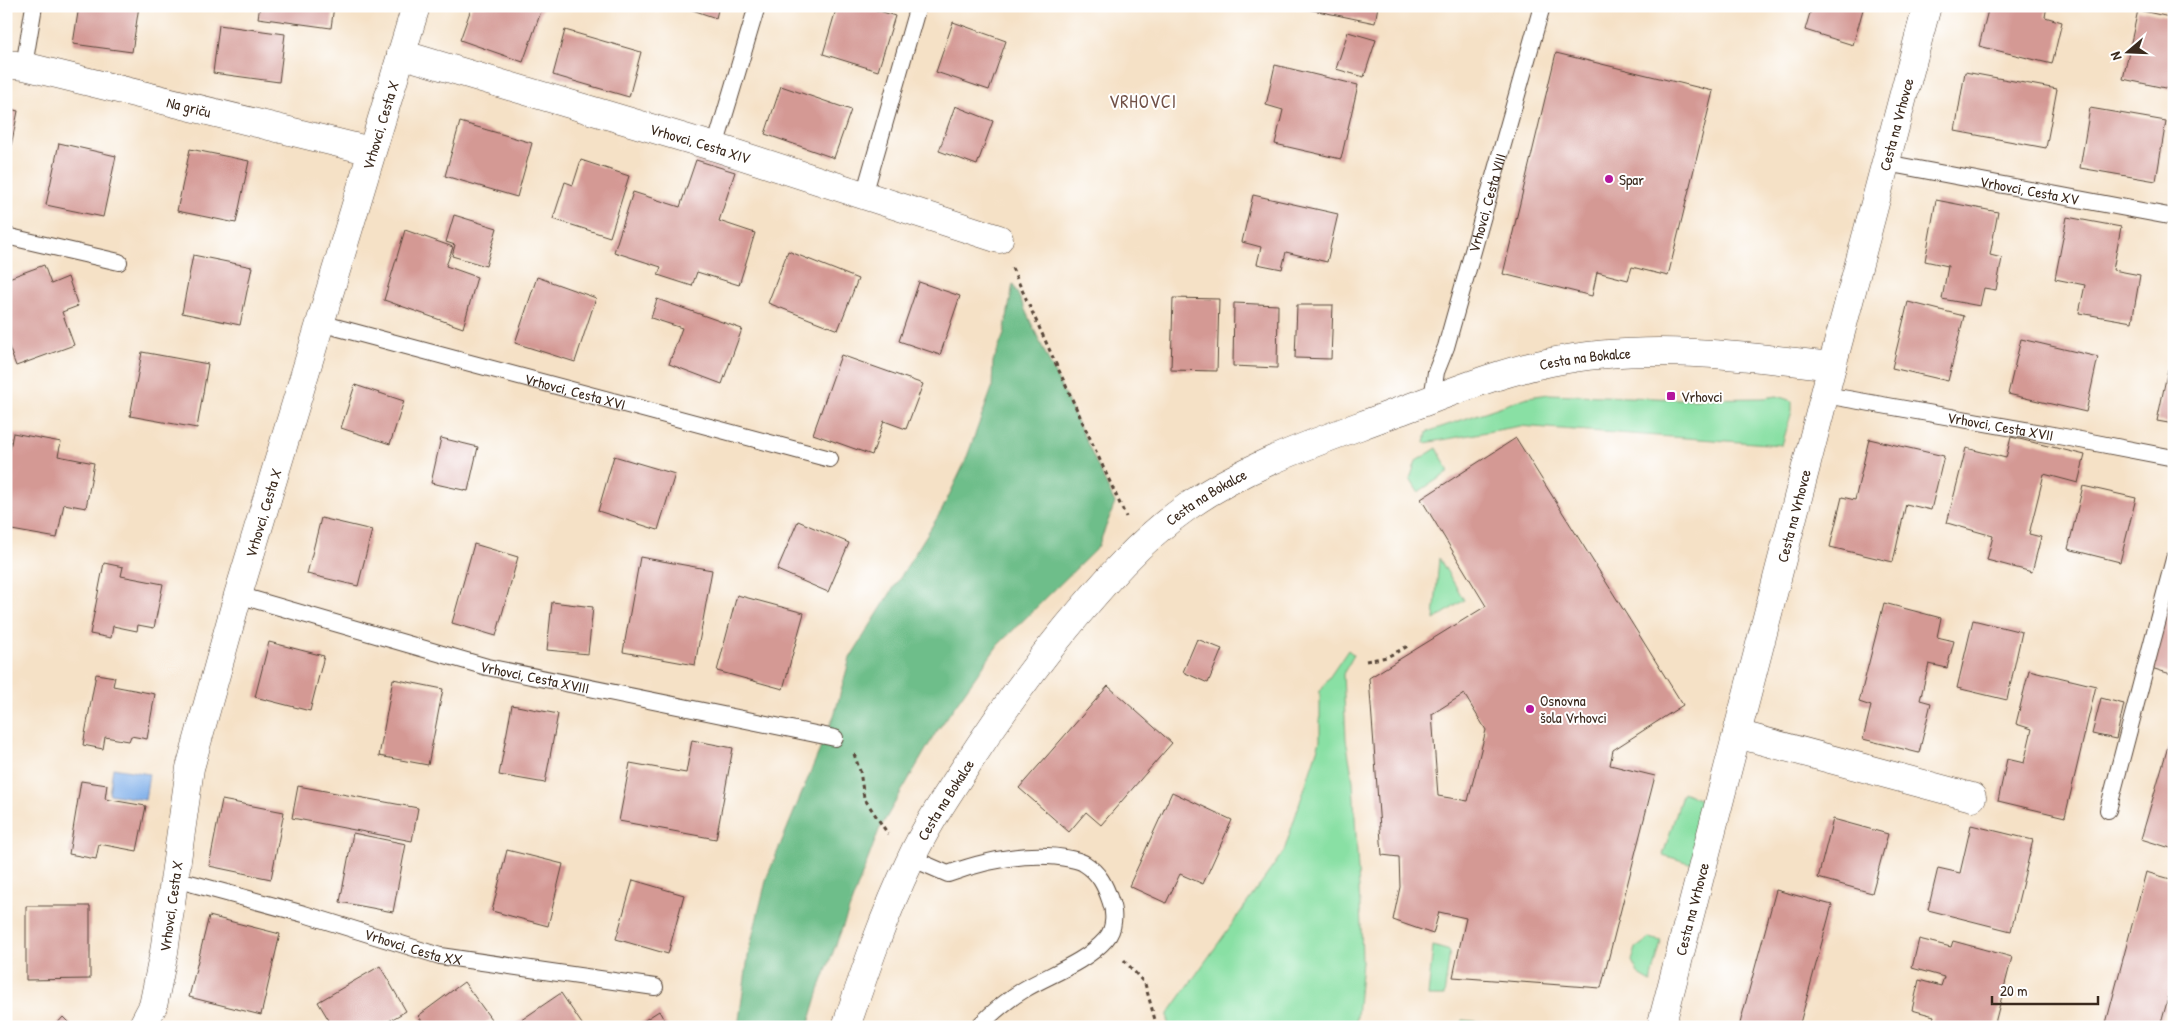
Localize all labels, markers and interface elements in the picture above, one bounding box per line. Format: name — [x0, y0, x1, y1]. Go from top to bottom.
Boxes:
north arrow — [2102, 28, 2152, 78]
text: N — [2105, 49, 2125, 63]
street label: Cesta na Vrhovce — [1873, 76, 1918, 173]
street label: Vrhovci, Cesta X — [357, 78, 403, 172]
district label: VRHOVCI — [1109, 89, 1177, 114]
street label: Na griču — [165, 91, 213, 122]
street label: Vrhovci, Cesta XIV — [647, 118, 753, 168]
street label: Vrhovci, Cesta VIII — [1463, 151, 1510, 255]
place label: Spar — [1619, 169, 1644, 190]
street label: Vrhovci, Cesta XV — [1978, 170, 2081, 210]
marker: Spar — [1603, 173, 1615, 185]
street label: Cesta na Bokalce — [1537, 342, 1631, 375]
street label: Vrhovci, Cesta XVI — [522, 368, 628, 415]
place label: Vrhovci — [1681, 386, 1723, 407]
marker: Vrhovci — [1665, 390, 1677, 402]
street label: Vrhovci, Cesta XVII — [1946, 406, 2055, 445]
street label: Cesta na Bokalce — [1161, 463, 1250, 530]
street label: Vrhovci, Cesta X — [239, 466, 286, 560]
street label: Cesta na Vrhovce — [1771, 467, 1815, 564]
street label: Vrhovci, Cesta XVIII — [478, 655, 591, 698]
place label: Osnovna šola Vrhovci — [1540, 690, 1607, 728]
marker: Osnovna šola Vrhovci — [1524, 703, 1536, 715]
street label: Cesta na Bokalce — [912, 755, 979, 844]
street label: Vrhovci, Cesta X — [154, 859, 187, 953]
street label: Cesta na Vrhovce — [1669, 860, 1714, 958]
street label: Vrhovci, Cesta XX — [362, 923, 464, 970]
scale bar — [1992, 973, 2099, 1005]
text: 20 m — [2000, 980, 2027, 1001]

